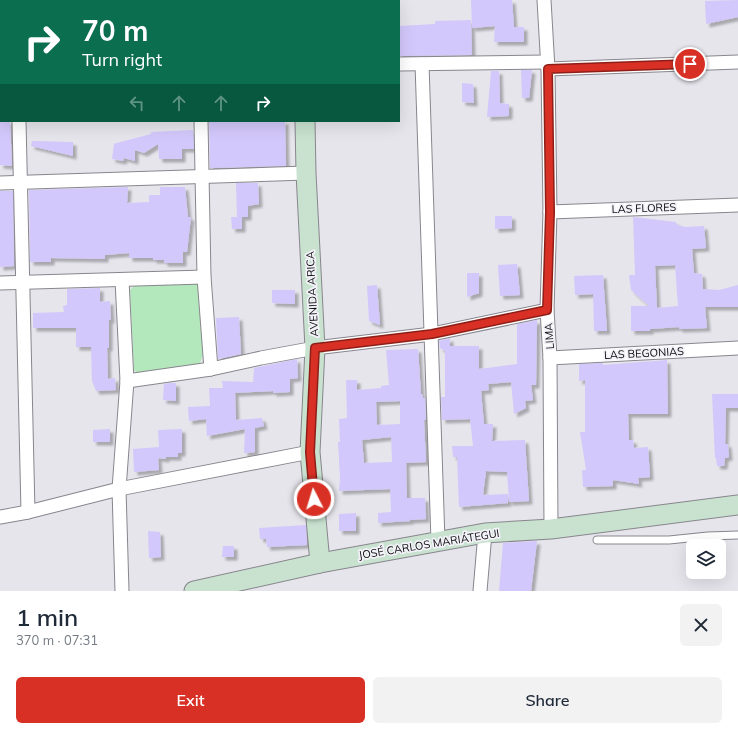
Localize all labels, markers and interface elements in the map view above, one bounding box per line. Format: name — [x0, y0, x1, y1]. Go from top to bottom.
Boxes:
text: 70 m — [82, 13, 148, 48]
icon: right — [16, 16, 68, 68]
pin — [673, 47, 707, 81]
text: Turn right — [82, 48, 162, 71]
icon: arrive — [679, 53, 701, 75]
icon: left — [126, 92, 148, 114]
icon: ahead — [168, 92, 190, 114]
icon: ahead — [210, 92, 232, 114]
icon: right — [252, 92, 274, 114]
street label: LAS FLORES — [611, 200, 677, 216]
street label: AVENIDA ARICA — [303, 251, 321, 337]
street label: LIMA — [541, 322, 557, 350]
street label: LAS BEGONIAS — [604, 344, 684, 362]
position arrow — [293, 478, 335, 520]
street label: JOSÉ CARLOS MARIÁTEGUI — [358, 526, 500, 562]
map controls — [686, 539, 726, 579]
button: layers — [686, 539, 726, 579]
text: 1 min — [16, 602, 78, 632]
button: close — [680, 604, 722, 646]
text: 370 m · 07:31 — [16, 632, 98, 648]
button: Exit — [16, 677, 365, 723]
button: Share — [373, 677, 722, 723]

